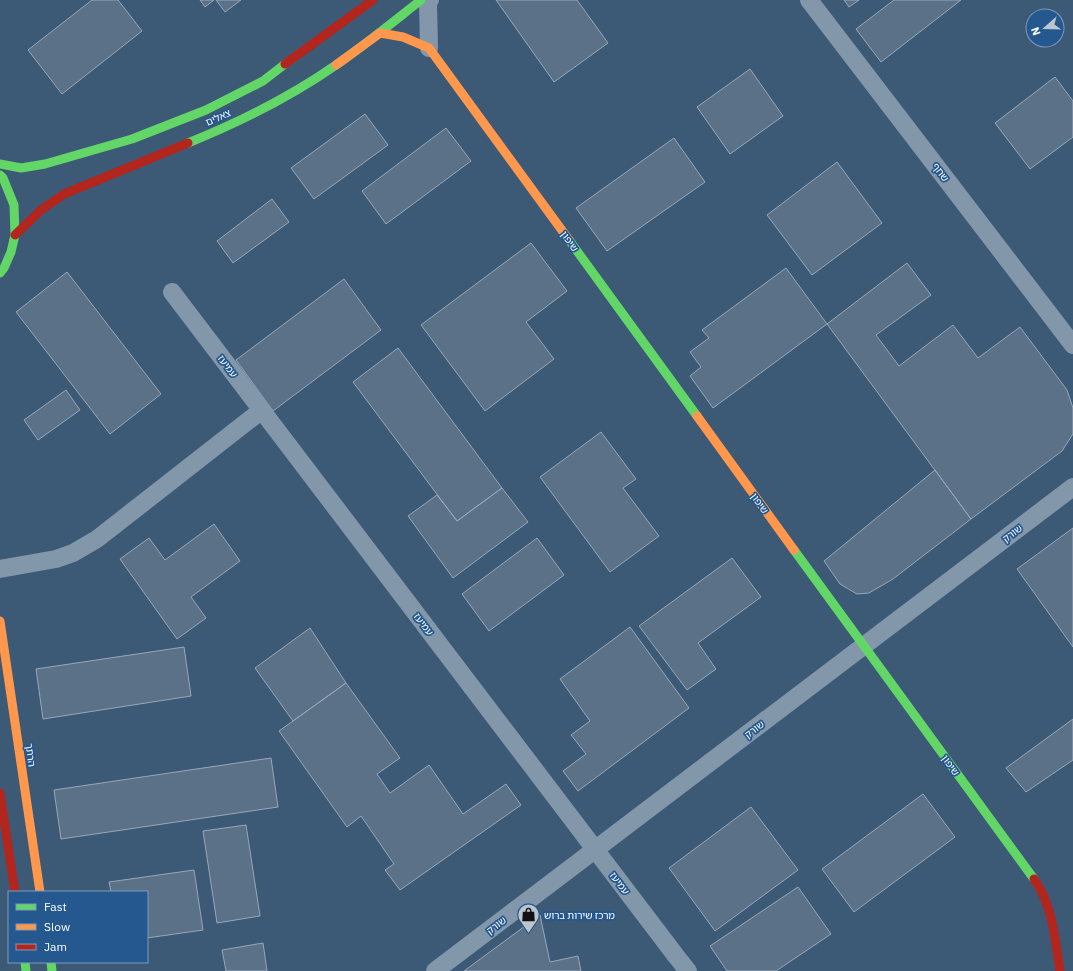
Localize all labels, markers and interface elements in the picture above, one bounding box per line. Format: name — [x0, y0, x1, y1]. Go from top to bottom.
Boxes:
north arrow — [1025, 8, 1065, 48]
text: N — [1028, 25, 1044, 38]
street label: צאלים — [203, 106, 233, 129]
street label: שחף — [929, 160, 952, 184]
street label: שיפון — [558, 228, 581, 254]
street label: עמיעז — [215, 353, 240, 380]
street label: שיפון — [748, 490, 771, 516]
street label: שורק — [1000, 522, 1025, 545]
street label: עמיעז — [411, 611, 436, 638]
street label: שורק — [742, 718, 767, 741]
street label: הרתך — [22, 742, 39, 768]
street label: שיפון — [939, 752, 962, 778]
street label: עמיעז — [607, 870, 632, 897]
legend — [8, 891, 148, 963]
text: Fast — [44, 899, 67, 914]
shop icon: מרכז שירות ברוש — [515, 902, 541, 935]
place label: מרכז שירות ברוש — [544, 909, 615, 922]
street label: שורק — [484, 914, 509, 937]
text: Slow — [44, 919, 70, 934]
text: Jam — [44, 939, 67, 954]

